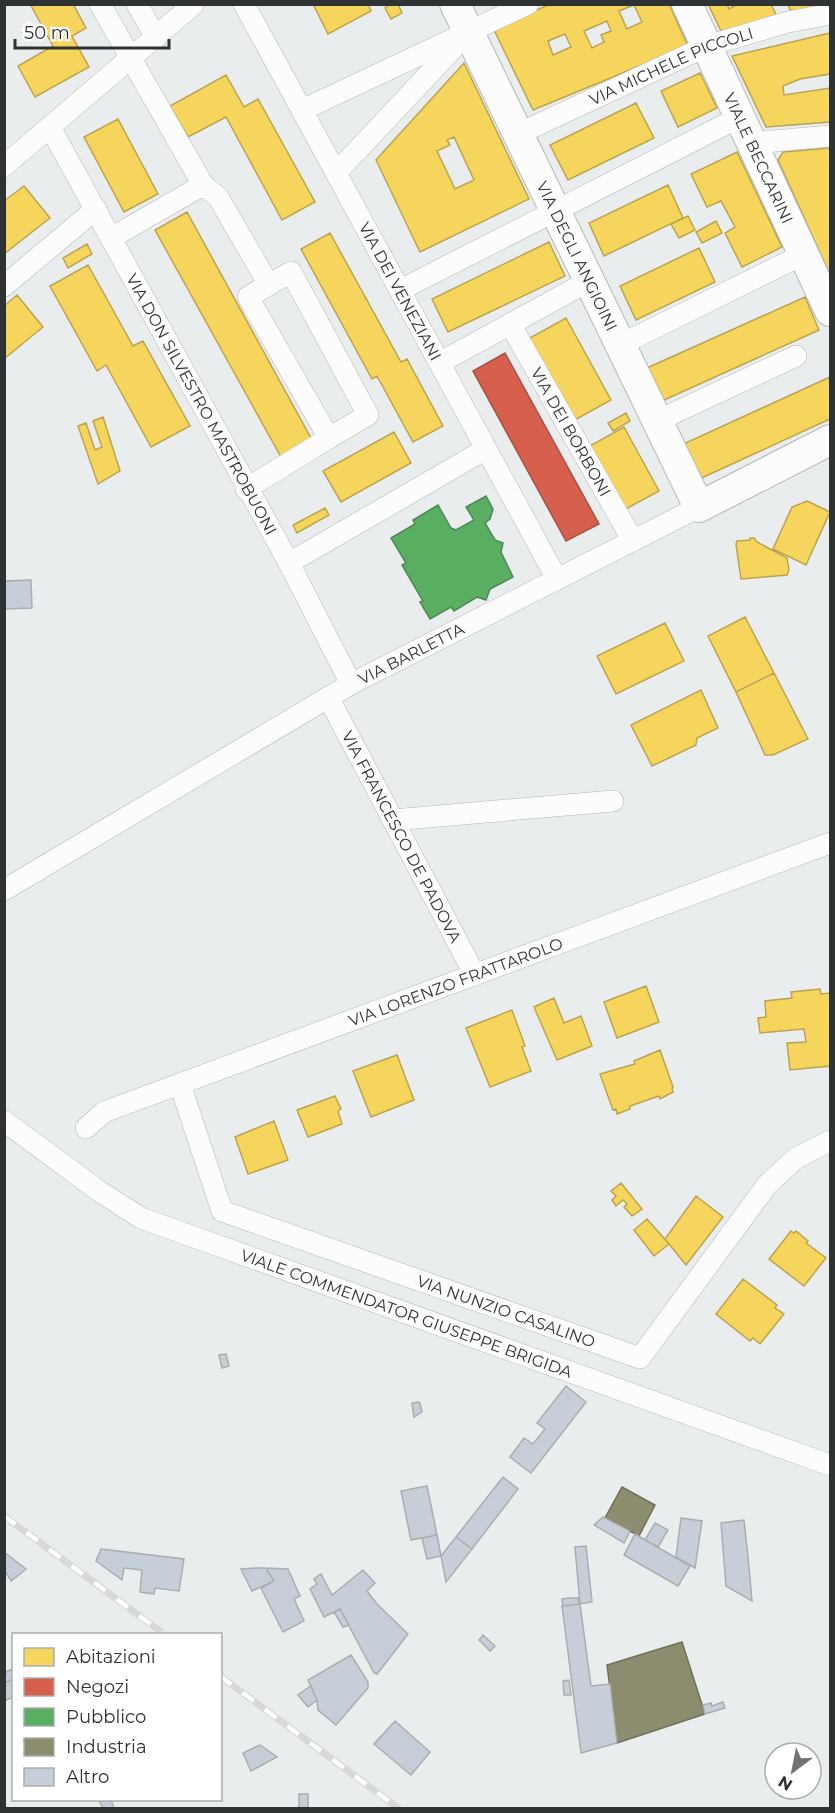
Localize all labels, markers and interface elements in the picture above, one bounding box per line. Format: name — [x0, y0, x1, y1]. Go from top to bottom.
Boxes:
scale bar — [15, 12, 170, 50]
text: 50 m — [24, 22, 70, 44]
street label: VIA MICHELE PICCOLI — [586, 23, 756, 109]
street label: VIALE BECCARINI — [720, 90, 797, 226]
street label: VIA DEGLI ANGIOINI — [533, 178, 622, 334]
street label: VIA DEI VENEZIANI — [355, 219, 446, 364]
street label: VIA DON SILVESTRO MASTROBUONI — [123, 270, 281, 538]
street label: VIA DEI BORBONI — [527, 364, 615, 500]
street label: VIA BARLETTA — [355, 618, 468, 688]
street label: VIA FRANCESCO DE PADOVA — [338, 728, 466, 946]
street label: VIA LORENZO FRATTAROLO — [346, 933, 565, 1030]
street label: VIALE COMMENDATOR GIUSEPPE BRIGIDA — [238, 1245, 575, 1381]
street label: VIA NUNZIO CASALINO — [414, 1271, 598, 1351]
legend — [12, 1633, 222, 1801]
text: Abitazioni — [66, 1646, 156, 1668]
text: Negozi — [66, 1676, 129, 1698]
text: Pubblico — [66, 1706, 146, 1728]
text: Industria — [66, 1736, 147, 1758]
north arrow — [763, 1741, 823, 1801]
text: Altro — [66, 1766, 109, 1788]
text: N — [775, 1772, 796, 1795]

